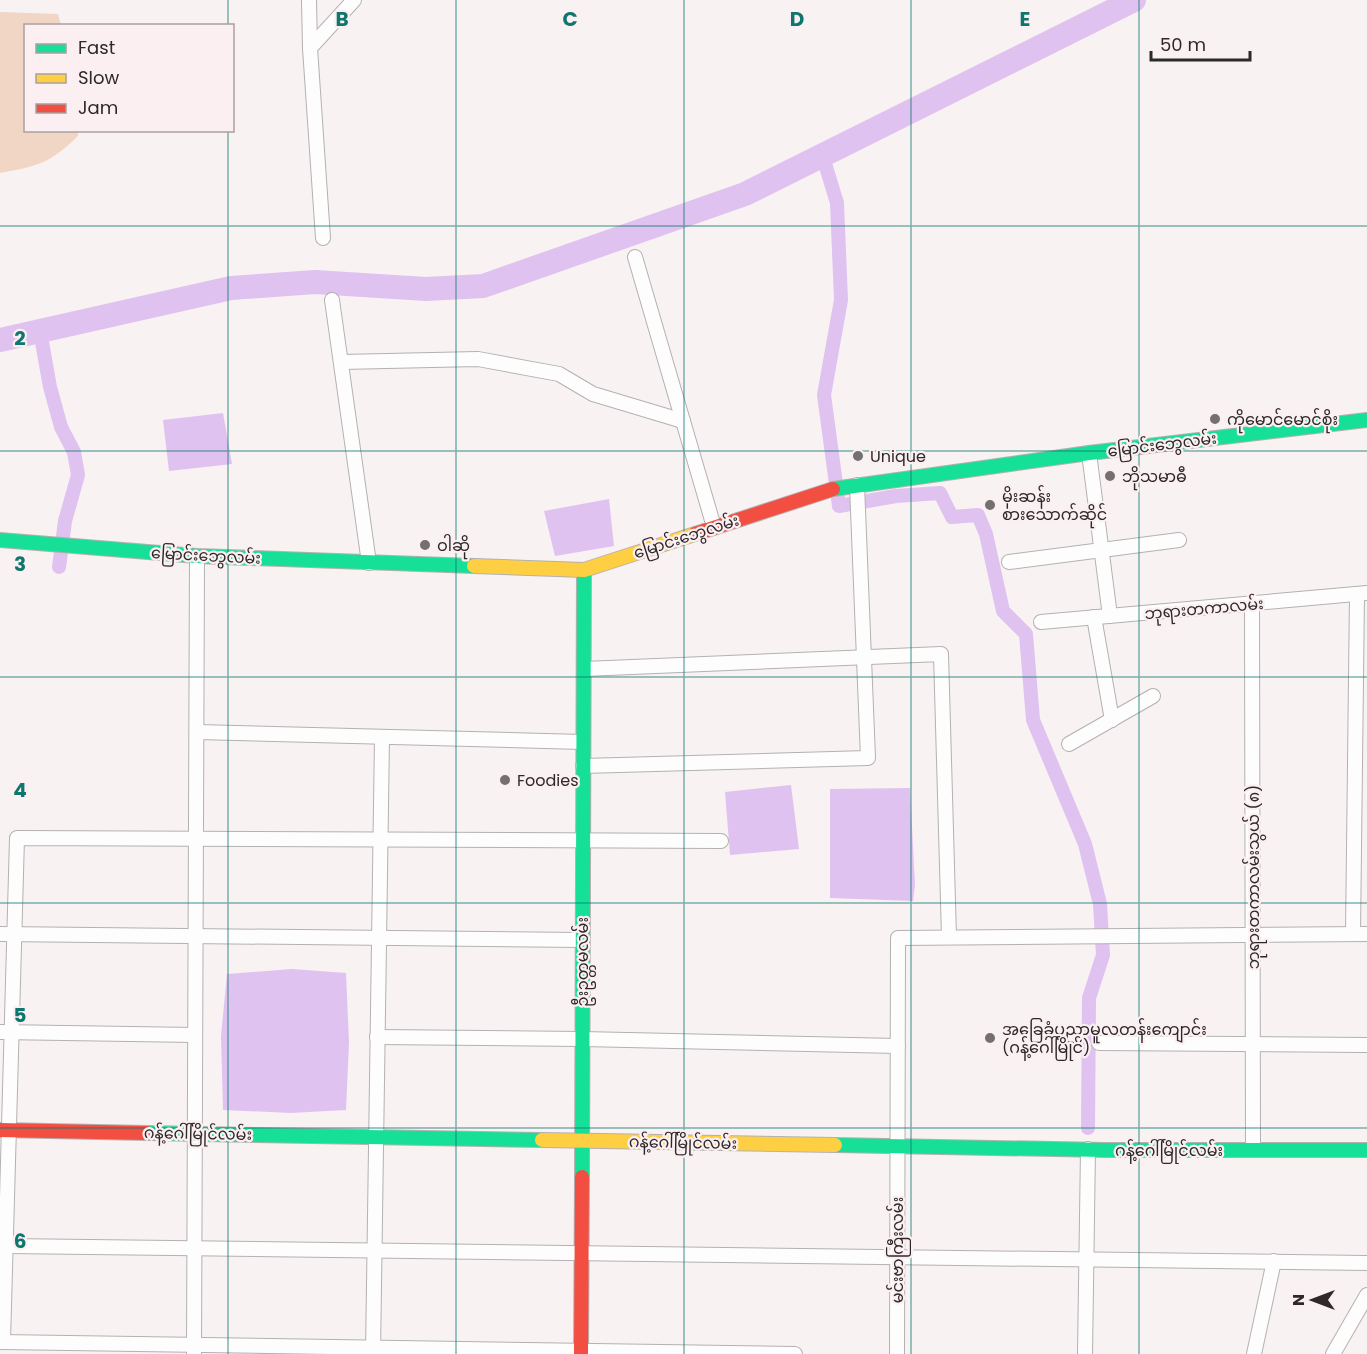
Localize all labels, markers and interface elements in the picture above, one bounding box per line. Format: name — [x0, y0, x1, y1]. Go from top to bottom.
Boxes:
text: B — [335, 5, 349, 33]
text: C — [562, 5, 578, 33]
text: D — [790, 5, 804, 33]
text: E — [1020, 5, 1030, 33]
legend — [24, 24, 234, 132]
scale bar — [1151, 24, 1250, 62]
text: 50 m — [1160, 32, 1206, 57]
text: Fast — [78, 35, 115, 60]
text: Slow — [78, 65, 120, 90]
text: Jam — [78, 95, 118, 120]
text: 2 — [14, 324, 26, 352]
place label: ကိုမောင်မောင်စိုး — [1227, 408, 1338, 434]
marker: ကိုမောင်မောင်စိုး — [1208, 412, 1222, 426]
street label: မြောင်းဘွေလမ်း — [1106, 426, 1218, 465]
place label: Unique — [870, 445, 926, 468]
marker: Unique — [851, 449, 865, 463]
place label: ဘိုသမာဓီ — [1122, 465, 1187, 491]
marker: ဘိုသမာဓီ — [1103, 469, 1117, 483]
place label: မိုးဆန်း စားသောက်ဆိုင် — [1002, 485, 1107, 529]
marker: မိုးဆန်း စားသောက်ဆိုင် — [983, 498, 997, 512]
street label: မြောင်းဘွေလမ်း — [630, 509, 743, 566]
place label: ဝါဆို — [437, 534, 470, 560]
marker: ဝါဆို — [418, 538, 432, 552]
street label: မြောင်းဘွေလမ်း — [150, 541, 261, 572]
text: 3 — [14, 550, 26, 578]
street label: ဘုရားတကာလမ်း — [1144, 592, 1265, 628]
place label: Foodies — [517, 769, 579, 792]
marker: Foodies — [498, 773, 512, 787]
text: 4 — [13, 776, 27, 804]
street label: ဘုရားတကာလမ်းသွယ် (၈) — [1242, 785, 1268, 969]
street label: ဦးဥတ္တမလမ်း — [571, 917, 596, 1007]
text: 5 — [14, 1001, 27, 1029]
place label: အခြေခံပညာမူလတန်းကျောင်း (ဂန့်ဂေါ်မြိုင်) — [1002, 1018, 1207, 1061]
marker: အခြေခံပညာမူလတန်းကျောင်း (ဂန့်ဂေါ်မြိုင်) — [983, 1031, 997, 1045]
street label: ဂန့်ဂေါ်မြိုင်လမ်း — [144, 1121, 252, 1148]
street label: ဂန့်ဂေါ်မြိုင်လမ်း — [629, 1130, 737, 1157]
street label: ဂန့်ဂေါ်မြိုင်လမ်း — [1115, 1139, 1223, 1164]
street label: မင်းဗာကြီးလမ်း — [886, 1197, 911, 1303]
text: 6 — [14, 1227, 26, 1255]
north arrow — [1283, 1270, 1343, 1330]
text: N — [1287, 1294, 1310, 1306]

